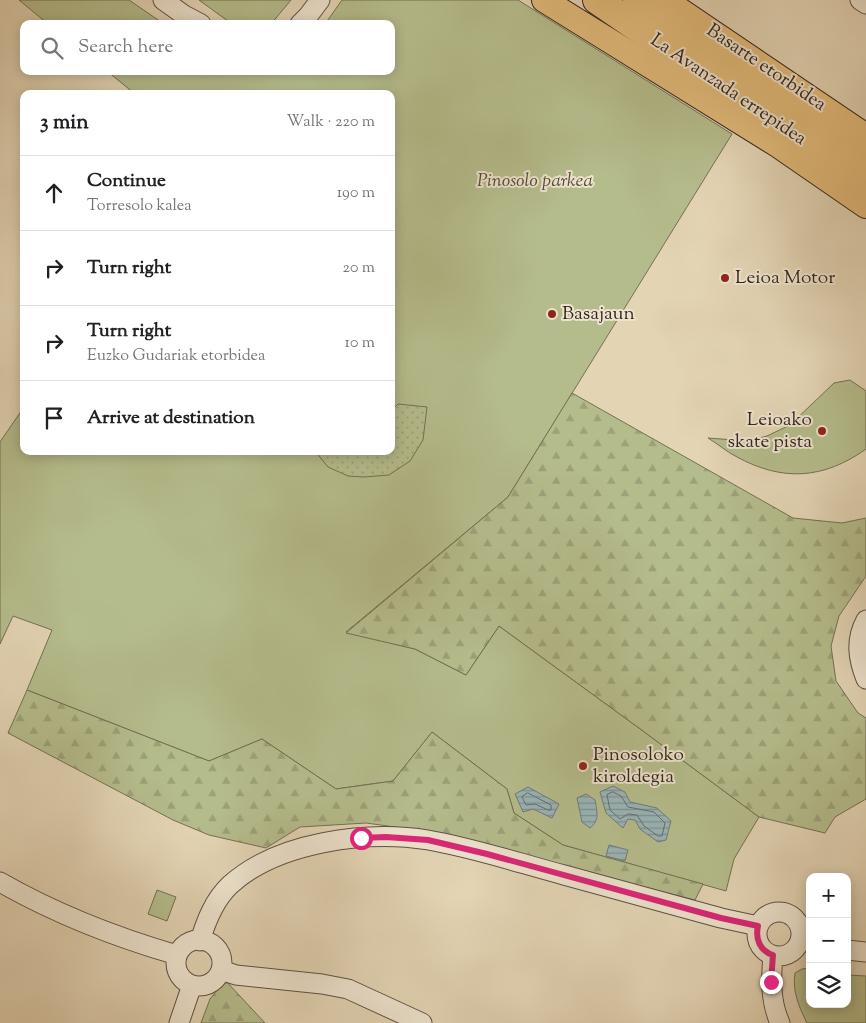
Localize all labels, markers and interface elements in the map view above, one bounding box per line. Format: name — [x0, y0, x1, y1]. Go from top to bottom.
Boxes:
street label: Basarte etorbidea — [701, 18, 832, 118]
search box — [20, 20, 395, 75]
street label: La Avanzada errepidea — [644, 27, 812, 153]
icon: search — [38, 34, 66, 62]
text: Search here — [78, 34, 173, 61]
text: 3 min — [40, 108, 89, 138]
text: Walk · 220 m — [287, 111, 375, 134]
text: Continue — [87, 168, 166, 195]
park label: Pinosolo parkea — [477, 168, 593, 195]
icon: ahead — [40, 179, 68, 207]
text: 190 m — [337, 182, 375, 205]
text: Torresolo kalea — [87, 195, 192, 218]
icon: right — [40, 254, 68, 282]
text: Turn right — [87, 255, 171, 282]
text: 20 m — [342, 257, 375, 280]
place label: Leioa Motor — [735, 265, 835, 292]
marker: Leioa Motor — [719, 272, 731, 284]
place label: Basajaun — [562, 301, 635, 328]
marker: Basajaun — [546, 308, 558, 320]
text: Turn right — [87, 318, 171, 345]
icon: right — [40, 329, 68, 357]
text: 10 m — [345, 332, 375, 355]
text: Euzko Gudariak etorbidea — [87, 345, 265, 368]
icon: arrive — [40, 404, 68, 432]
text: Arrive at destination — [87, 405, 255, 432]
place label: Leioako skate pista — [728, 407, 812, 456]
marker: Leioako skate pista — [816, 425, 828, 437]
place label: Pinosoloko kiroldegia — [593, 742, 684, 791]
marker: Pinosoloko kiroldegia — [577, 760, 589, 772]
route start — [350, 827, 373, 850]
map controls — [806, 873, 851, 1008]
button: + — [806, 873, 851, 918]
button: − — [806, 918, 851, 963]
button: layers — [806, 963, 851, 1008]
route end — [760, 971, 783, 994]

